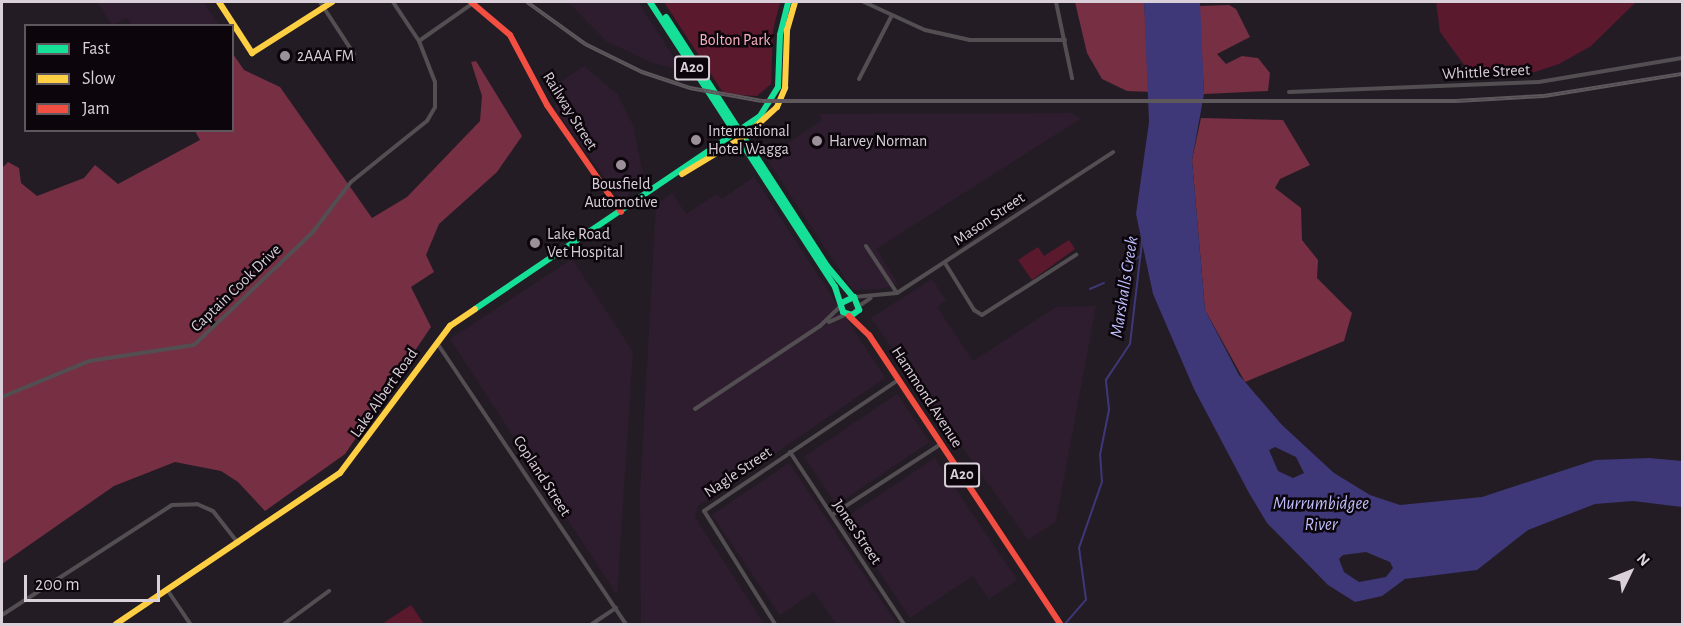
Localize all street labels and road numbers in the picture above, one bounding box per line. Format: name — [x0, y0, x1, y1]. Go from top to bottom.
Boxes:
road number: A20 — [674, 56, 710, 80]
street label: Whittle Street — [1441, 60, 1531, 84]
street label: Railway Street — [538, 68, 602, 154]
street label: Mason Street — [950, 188, 1028, 250]
street label: Captain Cook Drive — [187, 240, 285, 336]
street label: Hammond Avenue — [887, 343, 967, 451]
street label: Lake Albert Road — [346, 345, 422, 441]
street label: Copland Street — [509, 432, 575, 520]
street label: Nagle Street — [701, 442, 775, 502]
road number: A20 — [944, 463, 980, 487]
street label: Jones Street — [828, 496, 886, 568]

